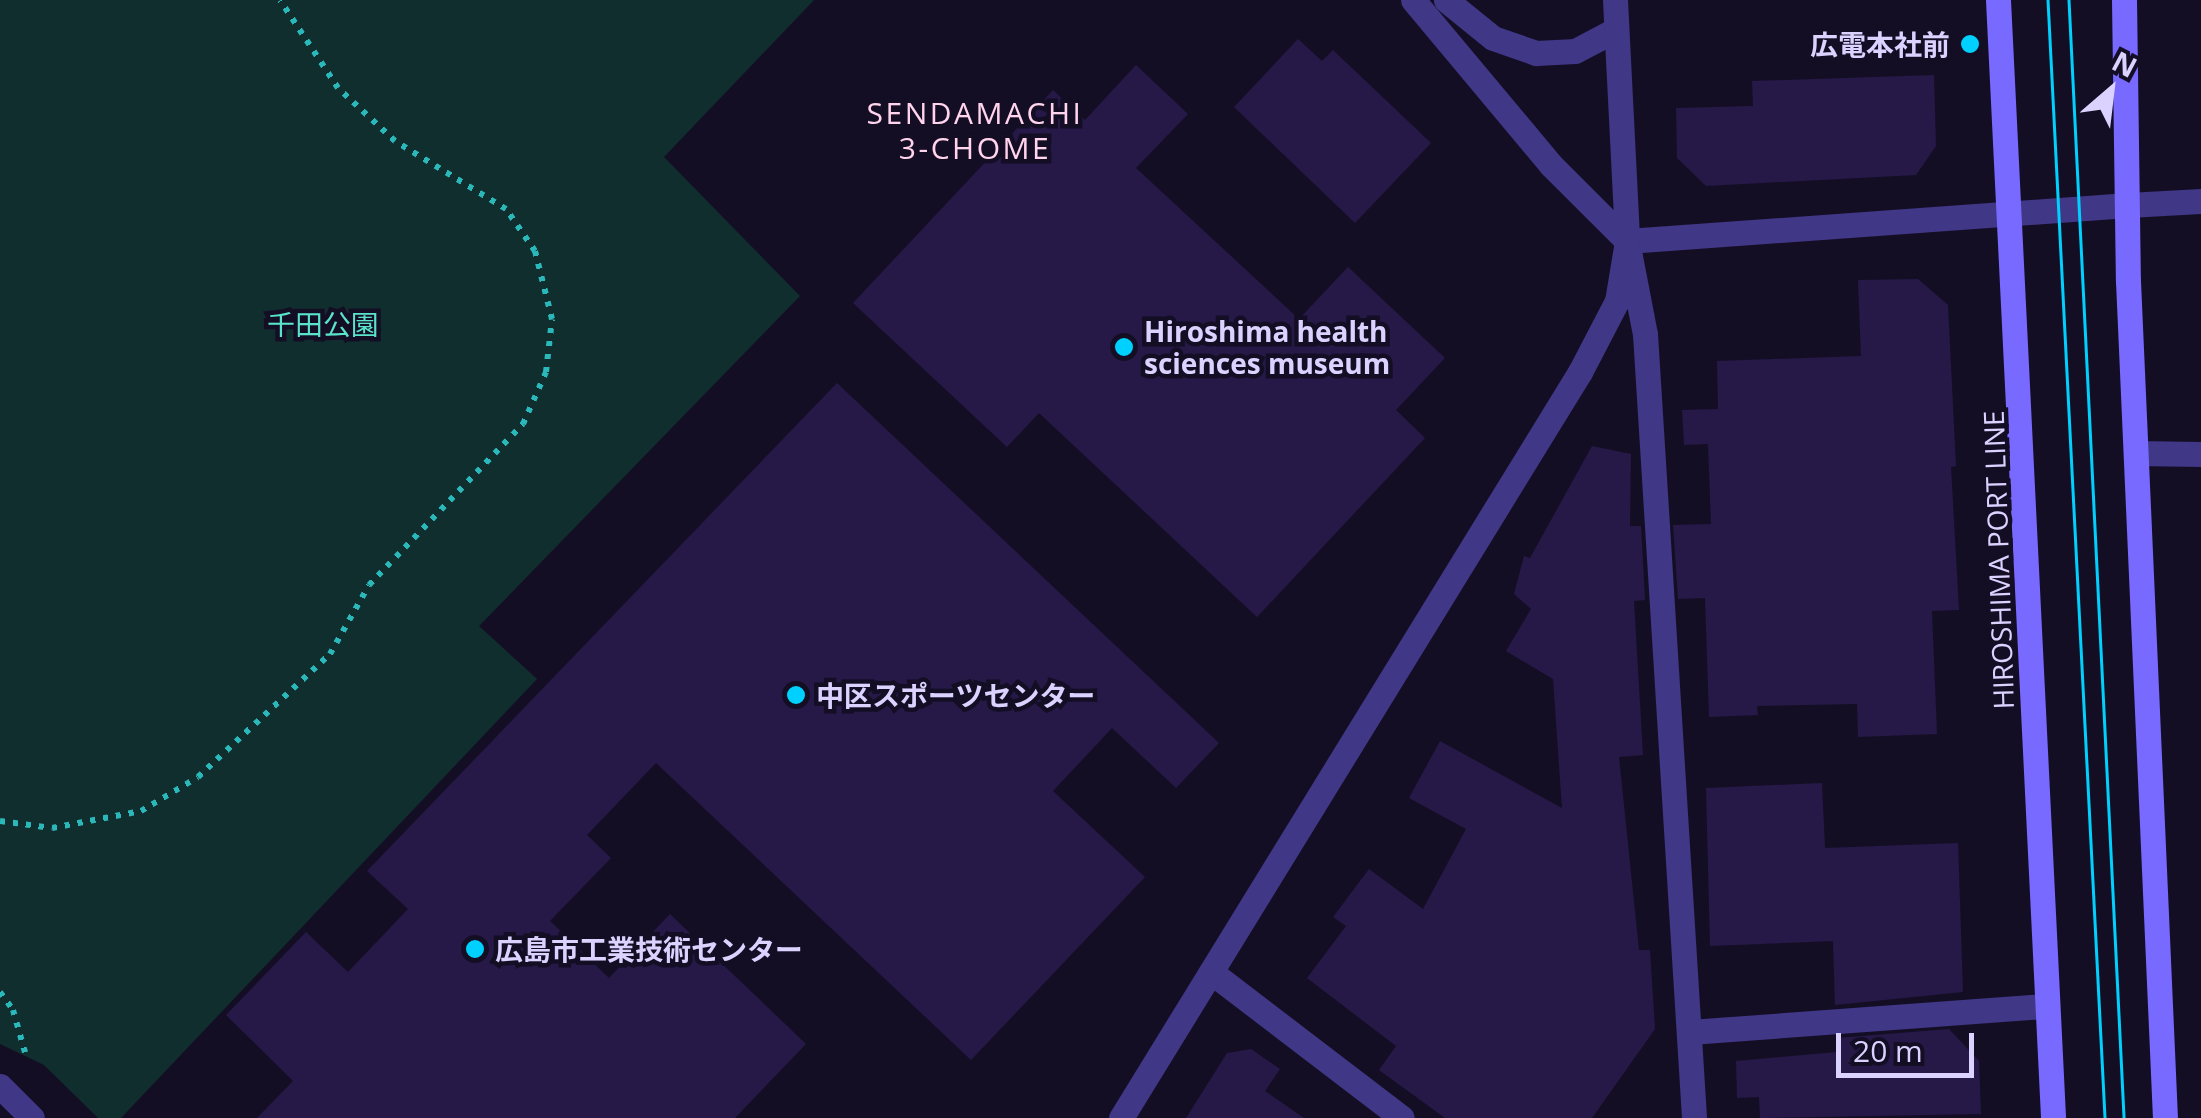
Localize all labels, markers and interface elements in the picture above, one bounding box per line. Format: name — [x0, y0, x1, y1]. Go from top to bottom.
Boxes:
place label: 広電本社前 — [1810, 27, 1950, 61]
marker: 広電本社前 — [1959, 33, 1981, 55]
north arrow — [2061, 40, 2161, 140]
text: N — [2106, 41, 2144, 86]
district label: SENDAMACHI 3-CHOME — [867, 95, 1083, 166]
park label: 千田公園 — [267, 307, 379, 341]
place label: Hiroshima health sciences museum — [1144, 314, 1390, 380]
marker: Hiroshima health sciences museum — [1113, 336, 1135, 358]
street label: HIROSHIMA PORT LINE — [1976, 410, 2020, 710]
place label: 中区スポーツセンター — [816, 678, 1096, 712]
marker: 中区スポーツセンター — [785, 684, 807, 706]
place label: 広島市工業技術センター — [495, 932, 803, 966]
marker: 広島市工業技術センター — [464, 938, 486, 960]
scale bar — [1841, 1013, 1978, 1075]
text: 20 m — [1853, 1030, 1923, 1071]

